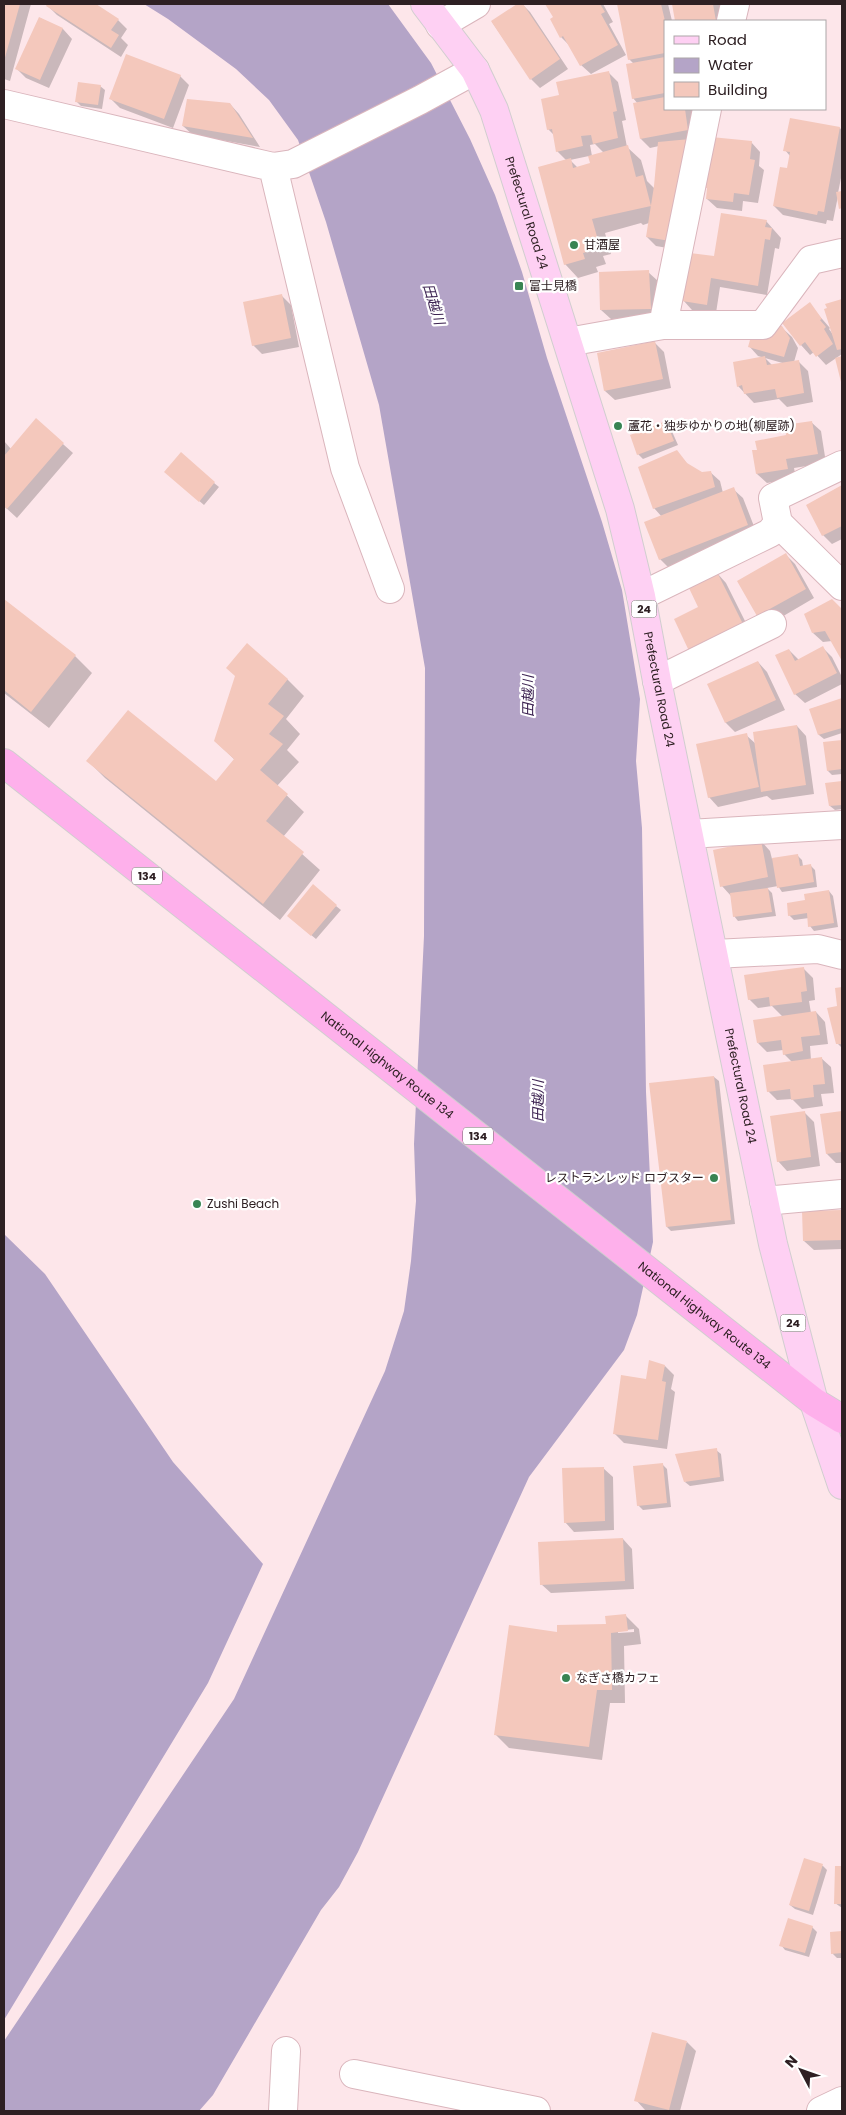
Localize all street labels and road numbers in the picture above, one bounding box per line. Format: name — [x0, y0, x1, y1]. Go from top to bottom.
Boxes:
street label: Prefectural Road 24 — [501, 154, 553, 272]
road number: 24 — [632, 600, 656, 618]
street label: Prefectural Road 24 — [640, 630, 679, 749]
road number: 134 — [132, 868, 162, 884]
street label: National Highway Route 134 — [317, 1007, 458, 1123]
street label: Prefectural Road 24 — [721, 1027, 761, 1146]
road number: 134 — [463, 1128, 493, 1144]
street label: National Highway Route 134 — [635, 1257, 775, 1373]
road number: 24 — [780, 1315, 806, 1332]

